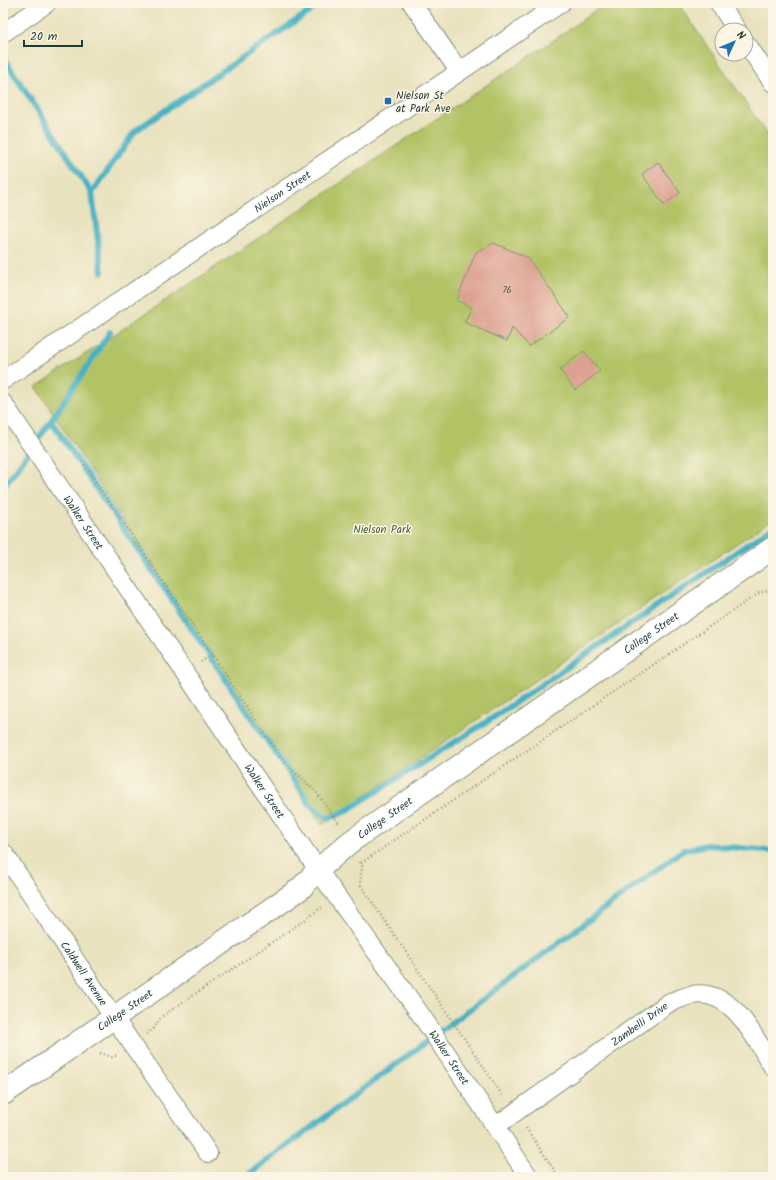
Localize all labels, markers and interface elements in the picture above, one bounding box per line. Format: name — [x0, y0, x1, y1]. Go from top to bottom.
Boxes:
scale bar — [24, 22, 82, 48]
north arrow — [714, 22, 754, 62]
text: 20 m — [30, 27, 58, 46]
text: N — [732, 27, 749, 45]
place label: Nielson St at Park Ave — [396, 87, 450, 118]
marker: Nielson St at Park Ave — [383, 96, 393, 106]
street label: Nielson Street — [251, 166, 316, 218]
house number: 76 — [502, 283, 512, 298]
street label: Walker Street — [58, 492, 108, 555]
park label: Nielson Park — [353, 521, 412, 539]
street label: College Street — [620, 607, 684, 659]
street label: Walker Street — [239, 761, 289, 823]
street label: College Street — [354, 792, 418, 844]
street label: Caldwell Avenue — [55, 938, 112, 1010]
street label: College Street — [94, 985, 158, 1036]
street label: Zambelli Drive — [607, 998, 672, 1051]
street label: Walker Street — [424, 1027, 474, 1090]

